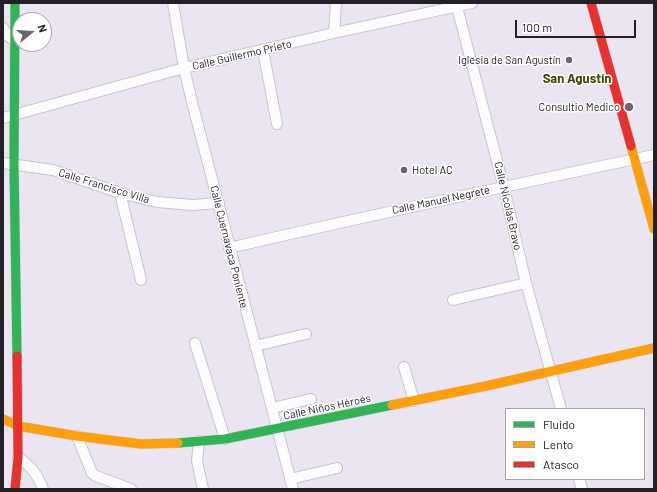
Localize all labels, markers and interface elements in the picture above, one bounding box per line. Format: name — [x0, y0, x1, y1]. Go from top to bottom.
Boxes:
north arrow — [12, 12, 52, 52]
scale bar — [517, 12, 638, 38]
text: 100 m — [522, 20, 552, 34]
text: N — [36, 23, 50, 34]
street label: Calle Guillermo Prieto — [191, 37, 293, 73]
place label: Iglesia de San Agustín — [458, 53, 561, 67]
marker: Iglesia de San Agustín — [564, 55, 574, 65]
district label: San Agustín — [543, 71, 611, 87]
place label: Consultio Medico — [538, 100, 620, 114]
marker: Consultio Medico — [623, 101, 635, 113]
street label: Calle Nicolás Bravo — [491, 160, 525, 252]
place label: Hotel AC — [412, 163, 453, 177]
marker: Hotel AC — [399, 165, 409, 175]
street label: Calle Francisco Villa — [57, 166, 151, 206]
street label: Calle Manuel Negrete — [391, 183, 491, 217]
street label: Calle Cuernavaca Poniente — [207, 184, 251, 310]
street label: Calle Niños Héroes — [282, 391, 372, 423]
legend — [505, 408, 645, 480]
text: Fluido — [543, 417, 575, 431]
text: Lento — [543, 437, 573, 451]
text: Atasco — [543, 457, 579, 471]

